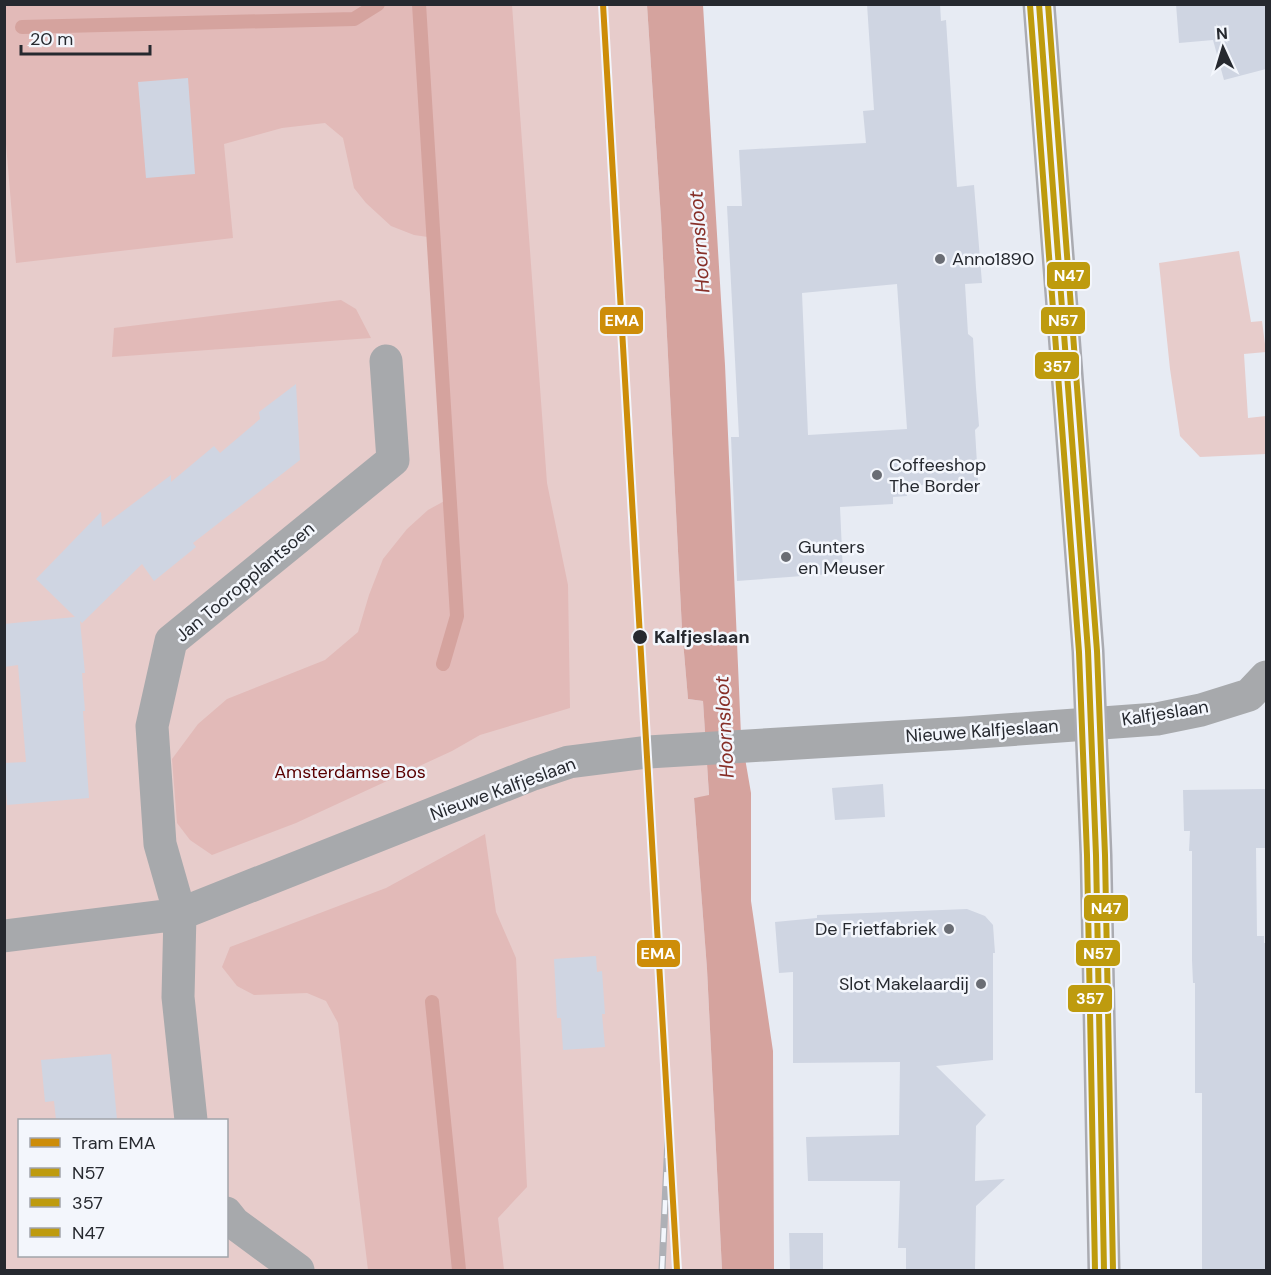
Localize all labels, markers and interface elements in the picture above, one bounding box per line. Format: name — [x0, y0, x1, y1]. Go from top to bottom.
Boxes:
scale bar — [21, 18, 150, 56]
north arrow — [1193, 18, 1253, 78]
text: N — [1215, 23, 1229, 44]
text: 20 m — [30, 27, 73, 51]
water label: Hoornsloot — [682, 190, 716, 294]
place label: Anno1890 — [952, 247, 1034, 271]
marker: Anno1890 — [933, 252, 947, 266]
line badge: N47 — [1046, 261, 1091, 290]
text: N47 — [1054, 265, 1085, 286]
line badge: EMA — [599, 306, 644, 335]
line badge: N57 — [1040, 306, 1086, 335]
text: EMA — [605, 310, 639, 331]
text: N57 — [1048, 310, 1078, 331]
line badge: 357 — [1034, 351, 1080, 380]
text: 357 — [1043, 356, 1071, 377]
place label: Coffeeshop The Border — [889, 453, 986, 498]
marker: Coffeeshop The Border — [870, 468, 884, 482]
street label: Jan Tooropplantsoen — [170, 517, 320, 647]
place label: Gunters en Meuser — [798, 535, 885, 580]
marker: Gunters en Meuser — [779, 550, 793, 564]
place label: Kalfjeslaan — [654, 625, 750, 649]
marker: Kalfjeslaan — [631, 628, 649, 646]
water label: Hoornsloot — [708, 675, 740, 779]
street label: Kalfjeslaan — [1120, 694, 1210, 732]
street label: Nieuwe Kalfjeslaan — [905, 714, 1059, 748]
street label: Nieuwe Kalfjeslaan — [427, 752, 579, 826]
park label: Amsterdamse Bos — [274, 760, 426, 784]
line badge: N47 — [1083, 894, 1129, 922]
text: N47 — [1091, 898, 1122, 919]
place label: De Frietfabriek — [815, 917, 937, 941]
marker: De Frietfabriek — [942, 922, 956, 936]
line badge: EMA — [636, 939, 681, 968]
line badge: N57 — [1075, 939, 1121, 967]
text: EMA — [641, 943, 675, 964]
text: N57 — [1083, 943, 1113, 964]
place label: Slot Makelaardij — [839, 972, 969, 996]
marker: Slot Makelaardij — [974, 977, 988, 991]
line badge: 357 — [1067, 984, 1113, 1013]
text: 357 — [1076, 988, 1104, 1009]
legend — [18, 1119, 228, 1257]
text: Tram EMA — [72, 1131, 156, 1155]
text: N57 — [72, 1161, 105, 1185]
text: 357 — [72, 1191, 103, 1215]
text: N47 — [72, 1221, 105, 1245]

